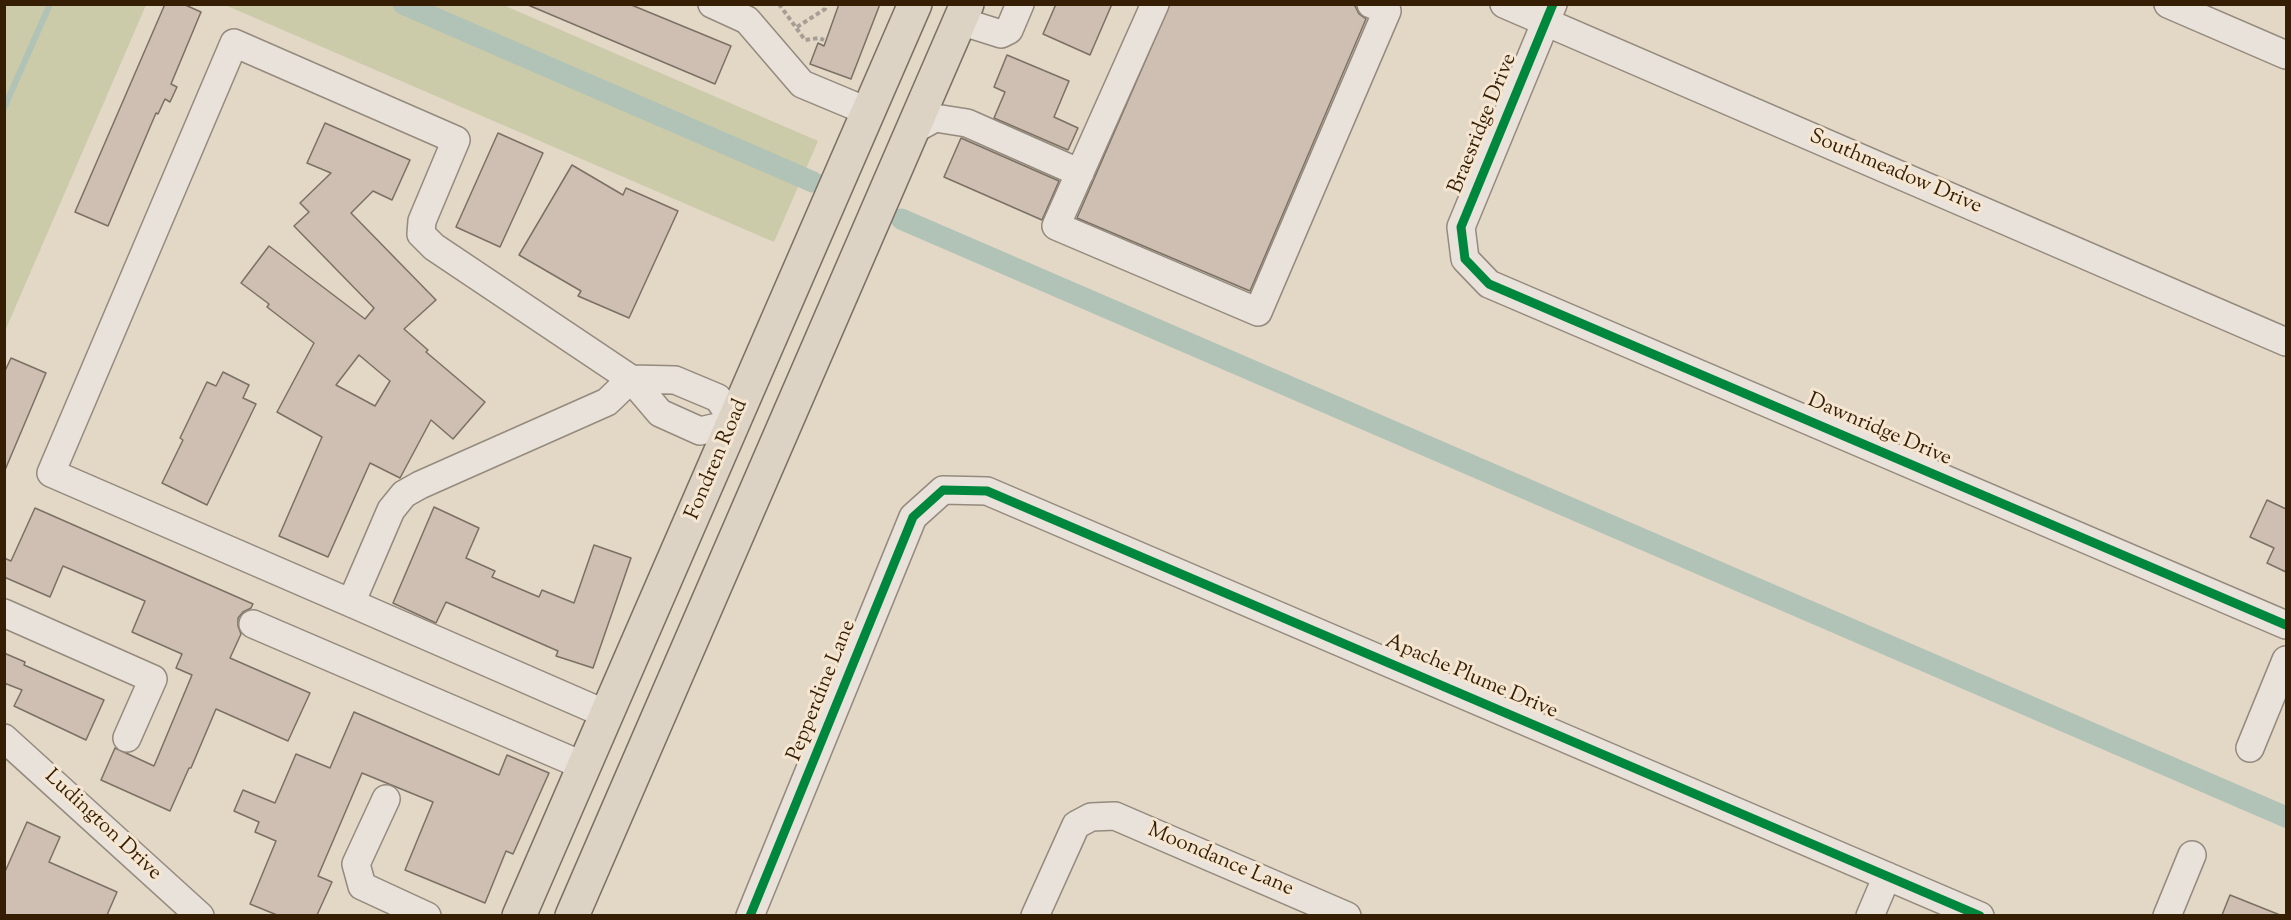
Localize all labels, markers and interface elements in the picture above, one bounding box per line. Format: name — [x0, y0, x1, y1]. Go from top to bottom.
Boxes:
street label: Braesridge Drive — [1444, 50, 1524, 198]
street label: Southmeadow Drive — [1805, 125, 1985, 221]
street label: Dawnridge Drive — [1803, 389, 1955, 473]
street label: Fondren Road — [681, 396, 755, 524]
street label: Pepperdine Lane — [783, 617, 863, 765]
street label: Apache Plume Drive — [1381, 630, 1561, 726]
street label: Ludington Drive — [38, 765, 166, 887]
street label: Moondance Lane — [1143, 819, 1297, 903]

